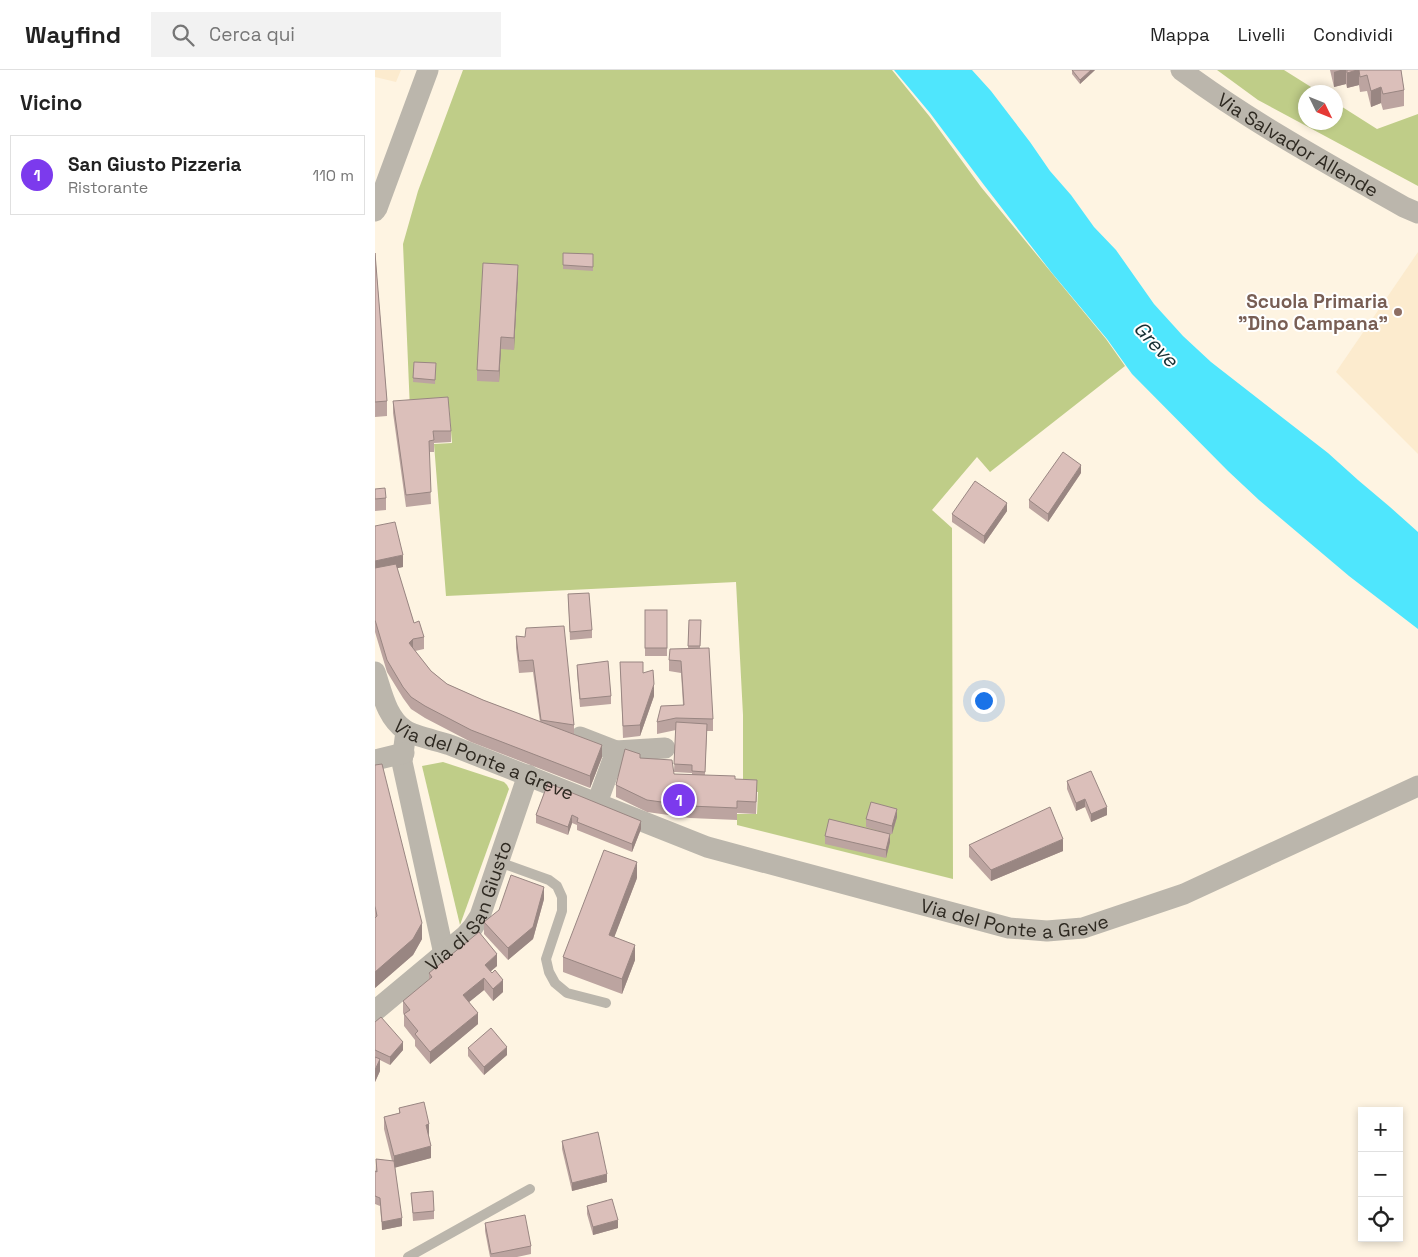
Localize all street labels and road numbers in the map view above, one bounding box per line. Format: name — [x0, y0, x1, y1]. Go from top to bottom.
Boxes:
street label: Via Salvador Allende — [1212, 87, 1383, 203]
street label: Via del Ponte a Greve — [388, 714, 578, 806]
street label: Via di San Giusto — [420, 838, 518, 977]
street label: Via del Ponte a Greve — [918, 893, 1112, 944]

